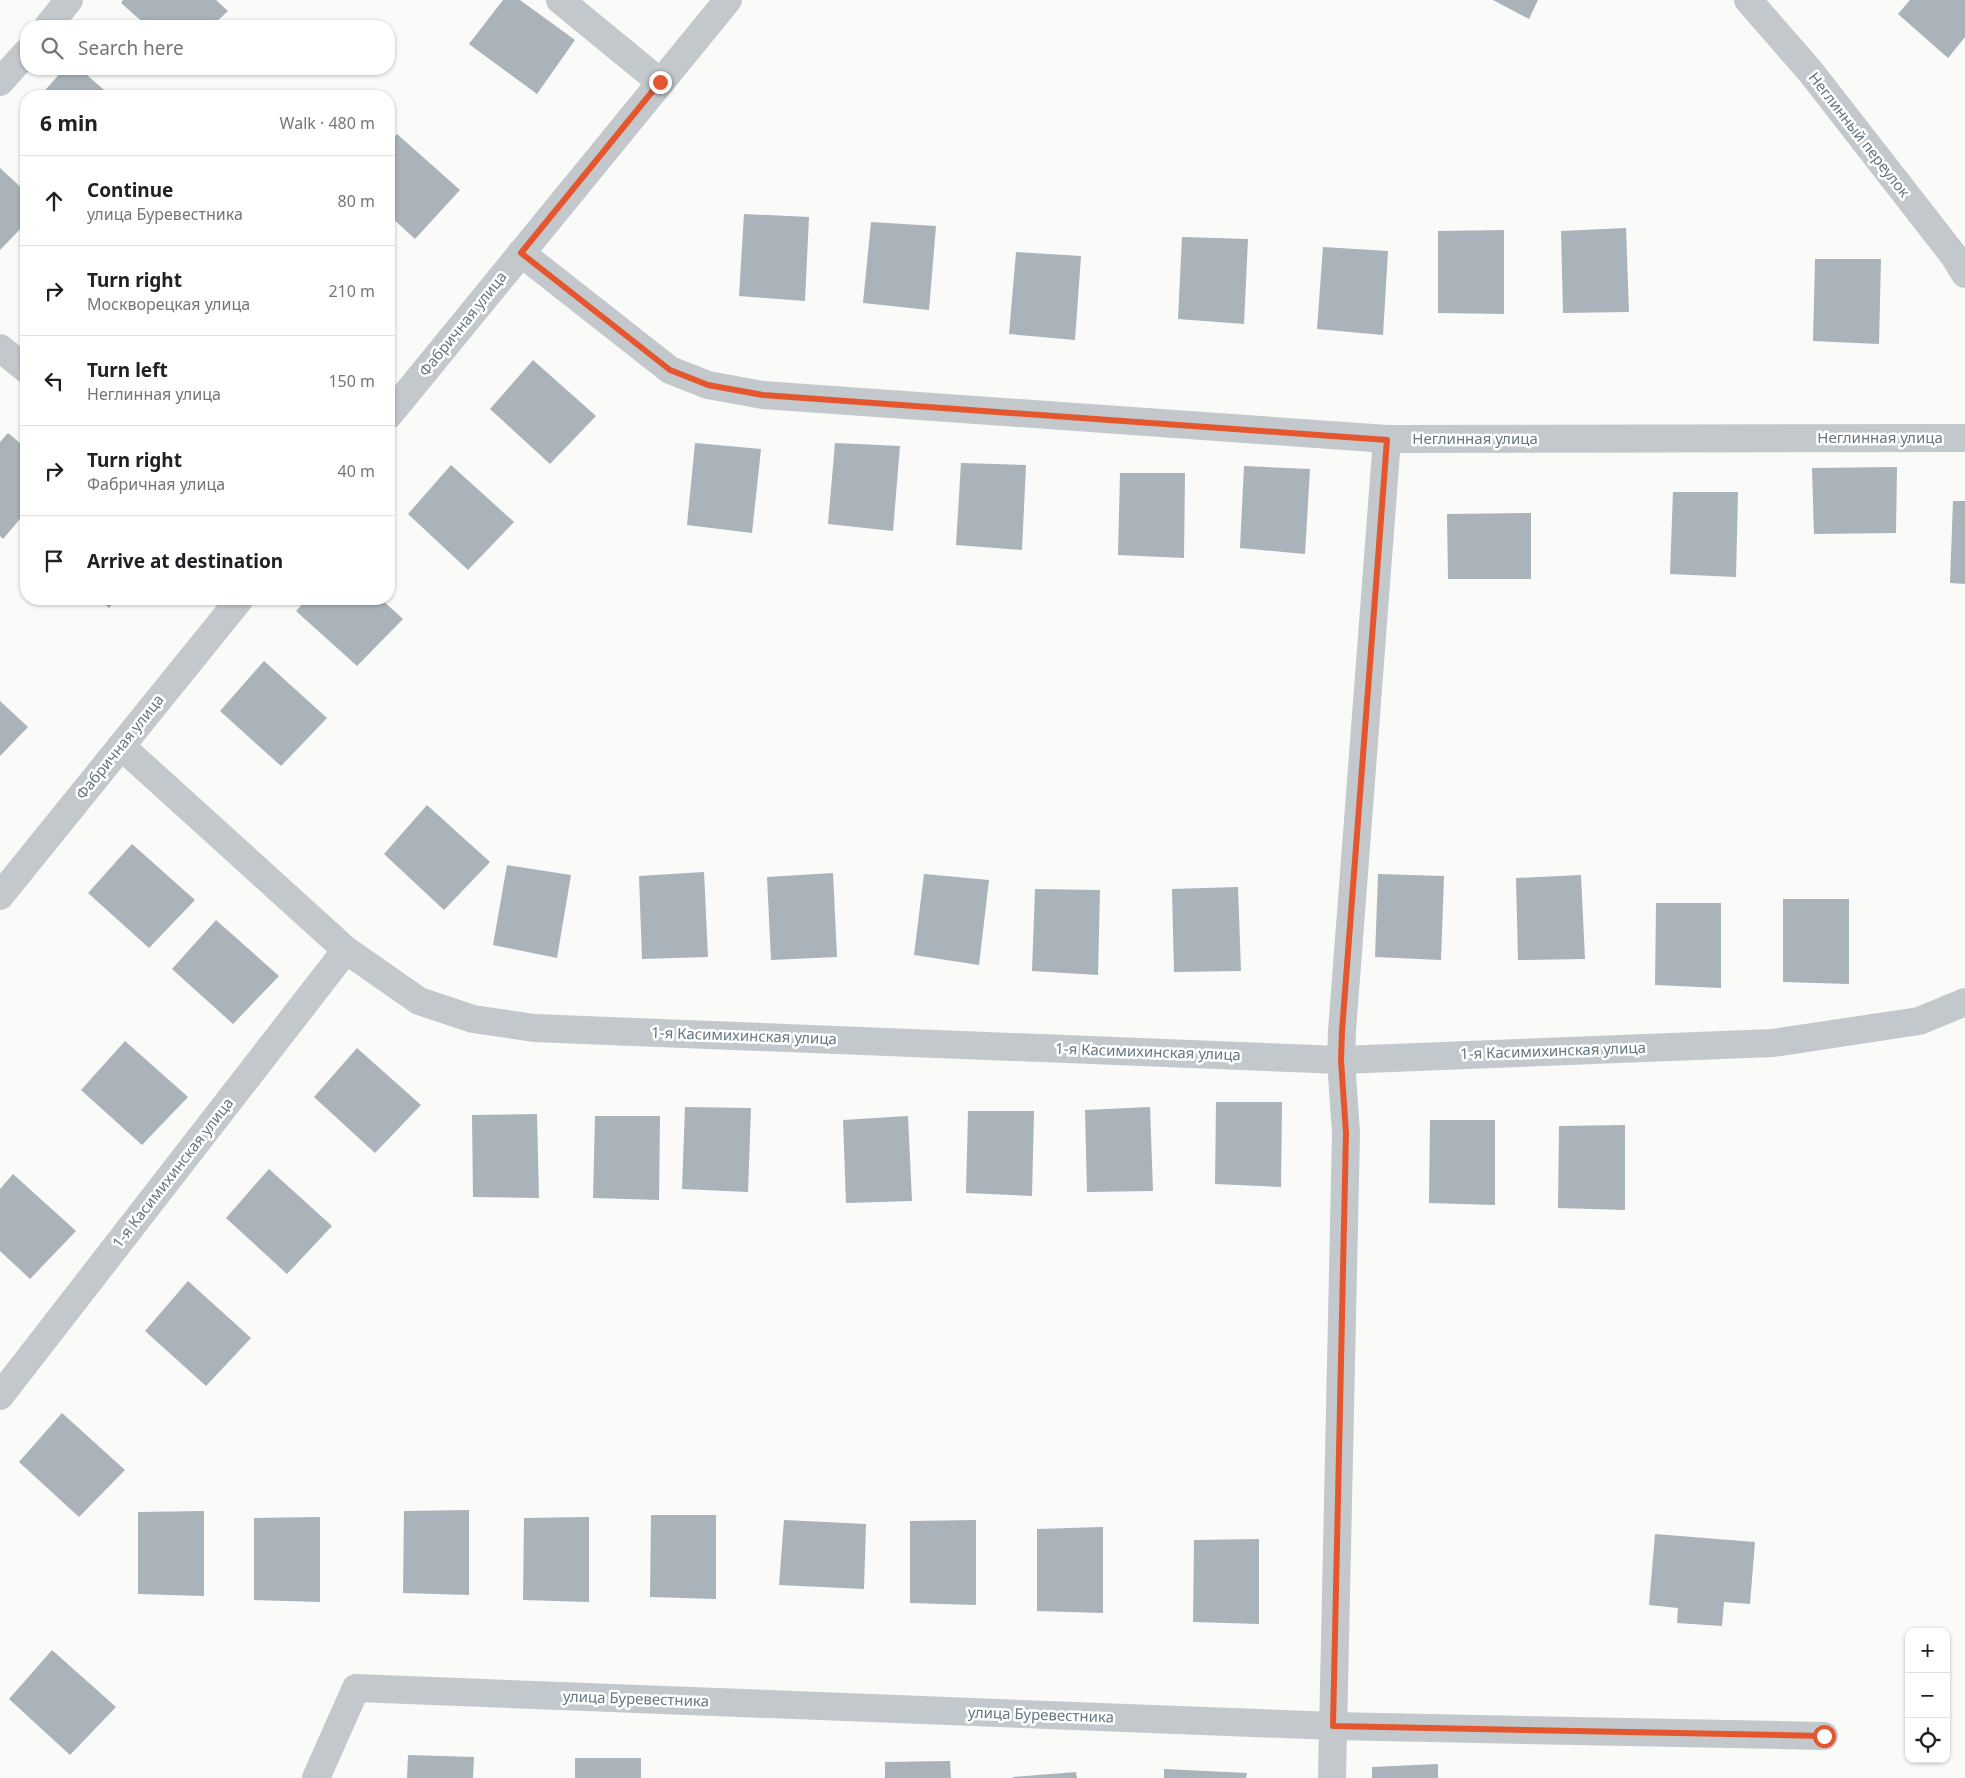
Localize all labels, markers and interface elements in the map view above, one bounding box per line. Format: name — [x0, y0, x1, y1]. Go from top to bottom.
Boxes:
search box — [20, 20, 395, 75]
icon: search — [38, 34, 66, 62]
text: Search here — [78, 35, 184, 61]
street label: Неглинный переулок — [1805, 68, 1915, 201]
route end — [649, 71, 672, 94]
text: 6 min — [40, 109, 98, 137]
text: Walk · 480 m — [280, 112, 375, 134]
text: Continue — [87, 177, 173, 203]
icon: ahead — [40, 187, 68, 215]
text: 80 m — [338, 190, 375, 212]
text: улица Буревестника — [87, 203, 243, 225]
text: Turn right — [87, 267, 182, 293]
street label: Фабричная улица — [414, 267, 511, 380]
icon: right — [40, 277, 68, 305]
text: 210 m — [328, 280, 375, 302]
text: Москворецкая улица — [87, 293, 250, 315]
text: Turn left — [87, 357, 168, 383]
icon: left — [40, 367, 68, 395]
text: 150 m — [328, 370, 375, 392]
text: Неглинная улица — [87, 383, 221, 405]
street label: Неглинная улица — [1817, 427, 1943, 447]
street label: Неглинная улица — [1412, 428, 1538, 448]
text: Turn right — [87, 447, 182, 473]
icon: right — [40, 457, 68, 485]
text: 40 m — [338, 460, 375, 482]
text: Фабричная улица — [87, 473, 225, 495]
icon: arrive — [40, 547, 68, 575]
text: Arrive at destination — [87, 548, 283, 574]
street label: Фабричная улица — [71, 690, 168, 803]
street label: 1-я Касимихинская улица — [651, 1022, 837, 1048]
street label: 1-я Касимихинская улица — [1460, 1037, 1646, 1063]
street label: 1-я Касимихинская улица — [1055, 1038, 1241, 1064]
street label: 1-я Касимихинская улица — [107, 1093, 237, 1252]
map controls — [1905, 1628, 1950, 1763]
button: + — [1905, 1628, 1950, 1673]
button: − — [1905, 1673, 1950, 1718]
street label: улица Буревестника — [563, 1685, 709, 1711]
street label: улица Буревестника — [968, 1701, 1114, 1727]
button: locate — [1905, 1718, 1950, 1763]
route start — [1813, 1725, 1836, 1748]

